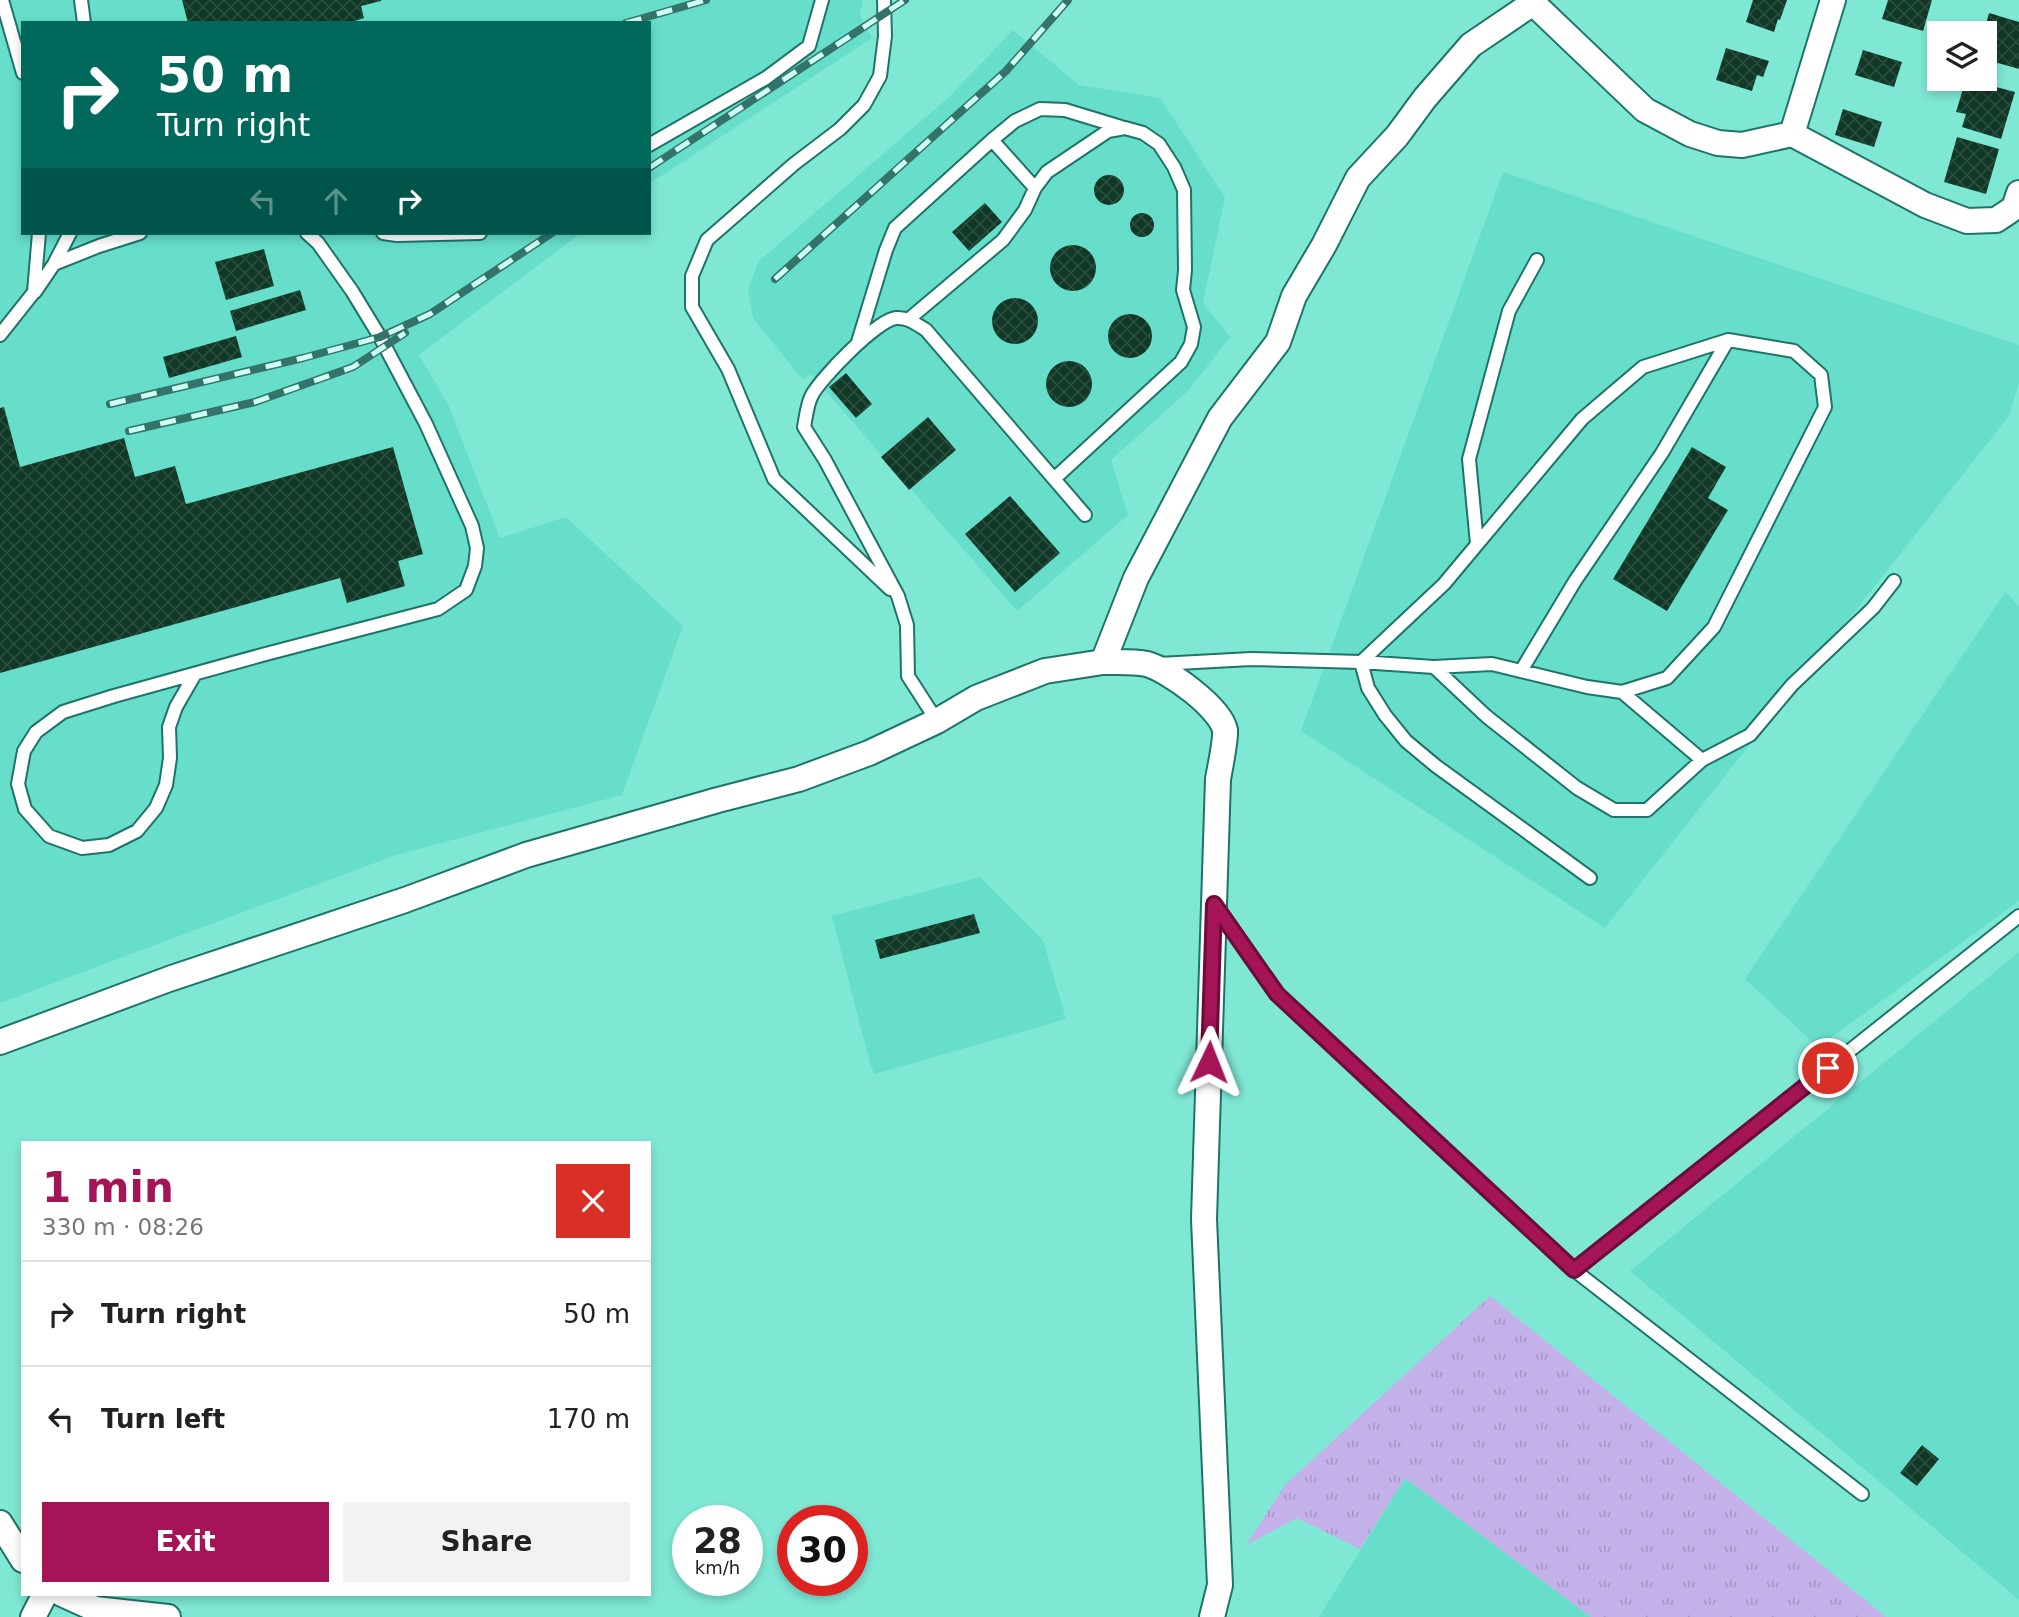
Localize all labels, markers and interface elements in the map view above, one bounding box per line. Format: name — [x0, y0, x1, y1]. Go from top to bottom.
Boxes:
map controls — [1927, 21, 1997, 91]
button: layers — [1927, 21, 1997, 91]
text: 50 m — [157, 47, 293, 104]
icon: right — [42, 49, 133, 140]
text: Turn right — [157, 106, 310, 144]
icon: left — [244, 182, 282, 220]
icon: ahead — [317, 182, 355, 220]
icon: right — [390, 182, 428, 220]
position arrow — [1172, 1025, 1246, 1099]
pin — [1798, 1038, 1858, 1098]
icon: arrive — [1809, 1049, 1847, 1087]
text: 1 min — [42, 1163, 174, 1212]
button: close — [556, 1164, 630, 1238]
text: 330 m · 08:26 — [42, 1214, 204, 1240]
icon: right — [42, 1295, 80, 1333]
text: Turn right — [101, 1299, 246, 1329]
text: 50 m — [563, 1299, 630, 1329]
icon: left — [42, 1400, 80, 1438]
text: Turn left — [101, 1404, 225, 1434]
text: 170 m — [547, 1404, 630, 1434]
button: Exit — [42, 1502, 329, 1582]
button: Share — [343, 1502, 630, 1582]
speed limit sign: 30 — [777, 1505, 868, 1596]
text: 28 — [693, 1521, 742, 1561]
text: km/h — [695, 1557, 740, 1578]

